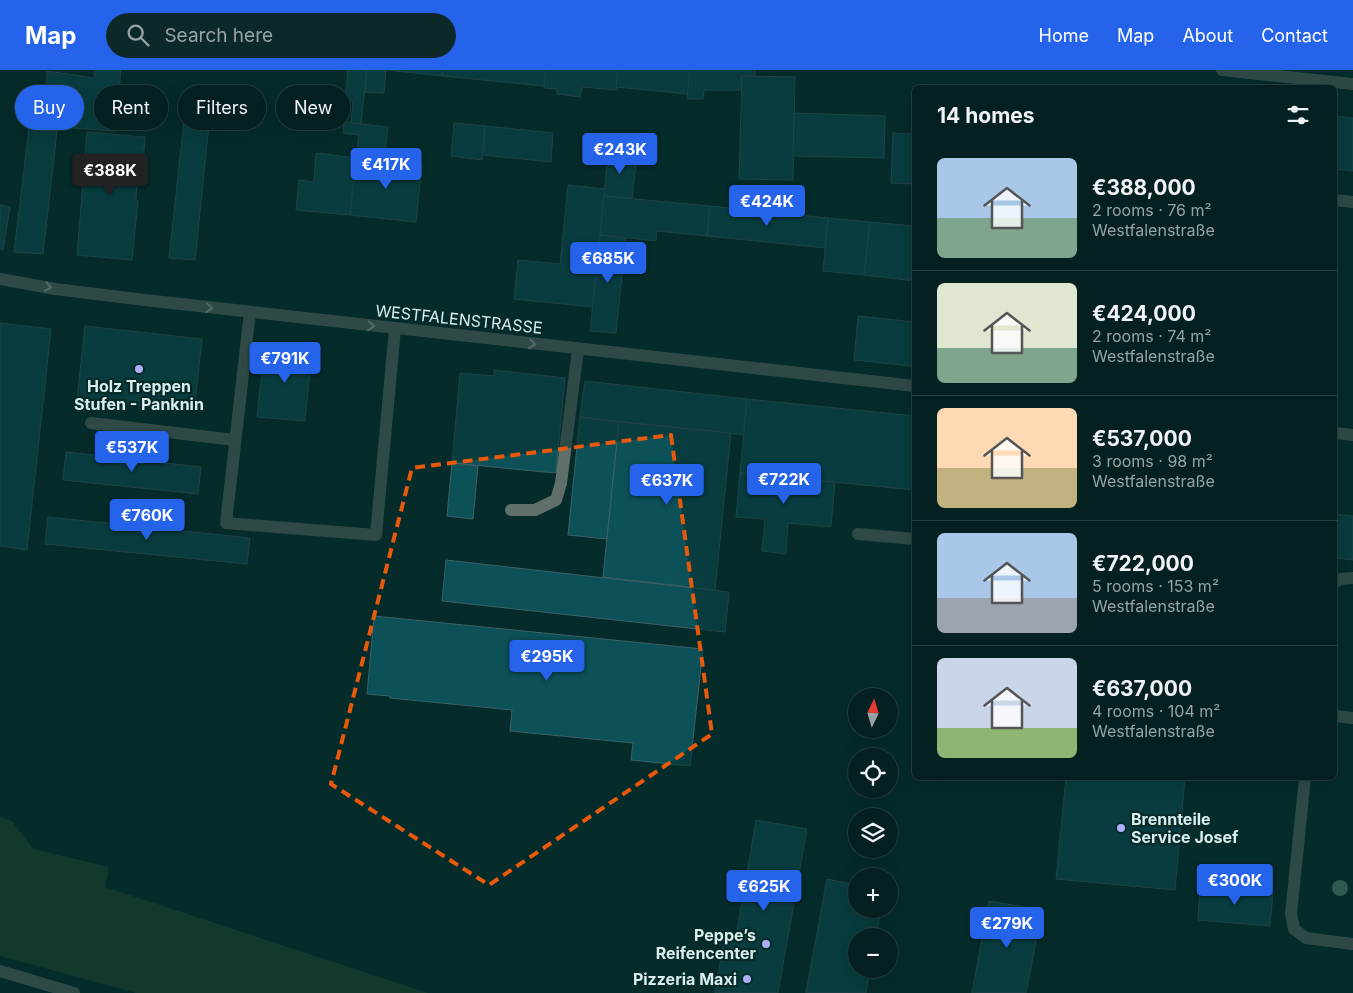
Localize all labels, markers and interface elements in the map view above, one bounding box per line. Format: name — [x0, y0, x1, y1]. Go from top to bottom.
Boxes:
search box — [106, 13, 456, 58]
text: Map — [25, 21, 76, 50]
icon: search — [124, 21, 152, 49]
text: Search here — [164, 24, 273, 47]
text: Home — [1039, 25, 1089, 46]
text: Map — [1117, 25, 1154, 46]
text: About — [1182, 25, 1233, 46]
text: Contact — [1261, 25, 1328, 46]
chip: Buy — [15, 85, 84, 130]
chip: Rent — [94, 85, 168, 130]
chip: Filters — [178, 85, 266, 130]
chip: New — [276, 85, 350, 130]
icon: filters — [1284, 101, 1312, 129]
text: 14 homes — [937, 103, 1035, 128]
pin: €243K — [585, 132, 655, 175]
text: €243K — [593, 139, 647, 159]
pin: €417K — [351, 148, 421, 190]
pin: €388K — [75, 154, 145, 196]
text: €417K — [362, 154, 410, 174]
text: €388K — [83, 160, 137, 180]
text: €388,000 — [1092, 175, 1196, 200]
icon: home — [977, 178, 1037, 238]
pin: €424K — [732, 184, 802, 227]
text: €424K — [740, 191, 794, 211]
text: 2 rooms · 76 m² — [1092, 200, 1212, 220]
text: Westfalenstraße — [1092, 220, 1215, 240]
pin: €685K — [573, 242, 643, 284]
text: €685K — [581, 248, 635, 268]
one-way arrow — [44, 282, 52, 292]
street label: WESTFALENSTRASSE — [375, 300, 543, 338]
text: €424,000 — [1092, 301, 1196, 326]
one-way arrow — [206, 302, 214, 313]
icon: home — [977, 303, 1037, 363]
one-way arrow — [367, 320, 375, 331]
text: 2 rooms · 74 m² — [1092, 326, 1211, 346]
one-way arrow — [528, 338, 536, 349]
pin: €791K — [250, 342, 320, 384]
text: Westfalenstraße — [1092, 346, 1215, 366]
text: €791K — [261, 348, 309, 368]
marker: Holz Treppen Stufen - Panknin — [133, 363, 145, 375]
place label: Holz Treppen Stufen - Panknin — [74, 376, 204, 414]
text: €537,000 — [1092, 426, 1192, 451]
icon: home — [977, 428, 1037, 488]
pin: €537K — [97, 430, 167, 473]
text: €537K — [106, 437, 158, 457]
text: 3 rooms · 98 m² — [1092, 451, 1213, 471]
pin: €722K — [749, 462, 819, 505]
pin: €637K — [632, 464, 702, 506]
text: €722K — [758, 469, 810, 489]
text: €637K — [641, 470, 693, 490]
text: Westfalenstraße — [1092, 471, 1215, 491]
pin: €760K — [112, 498, 182, 541]
text: €760K — [121, 505, 173, 525]
text: €722,000 — [1092, 551, 1194, 576]
icon: home — [977, 553, 1037, 613]
text: 5 rooms · 153 m² — [1092, 576, 1219, 596]
text: Westfalenstraße — [1092, 596, 1215, 616]
pin: €295K — [512, 640, 582, 682]
text: €295K — [520, 646, 574, 666]
text: €637,000 — [1092, 676, 1192, 701]
icon: home — [977, 678, 1037, 738]
north arrow — [848, 688, 898, 738]
map controls — [848, 688, 898, 978]
text: 4 rooms · 104 m² — [1092, 701, 1220, 721]
text: Westfalenstraße — [1092, 721, 1215, 741]
button: locate — [848, 748, 898, 798]
button: layers — [848, 808, 898, 858]
place label: Brennteile Service Josef — [1131, 809, 1239, 847]
marker: Brennteile Service Josef — [1115, 822, 1127, 834]
pin: €300K — [1200, 864, 1270, 906]
button: + — [848, 868, 898, 918]
pin: €625K — [729, 870, 799, 912]
text: €300K — [1208, 870, 1262, 890]
text: €625K — [737, 876, 791, 896]
pin: €279K — [972, 906, 1042, 949]
text: €279K — [981, 913, 1033, 933]
place label: Peppe’s Reifencenter — [656, 925, 756, 963]
button: − — [848, 928, 898, 978]
marker: Peppe’s Reifencenter — [760, 938, 772, 950]
place label: Pizzeria Maxi — [633, 969, 737, 989]
marker: Pizzeria Maxi — [741, 973, 753, 985]

